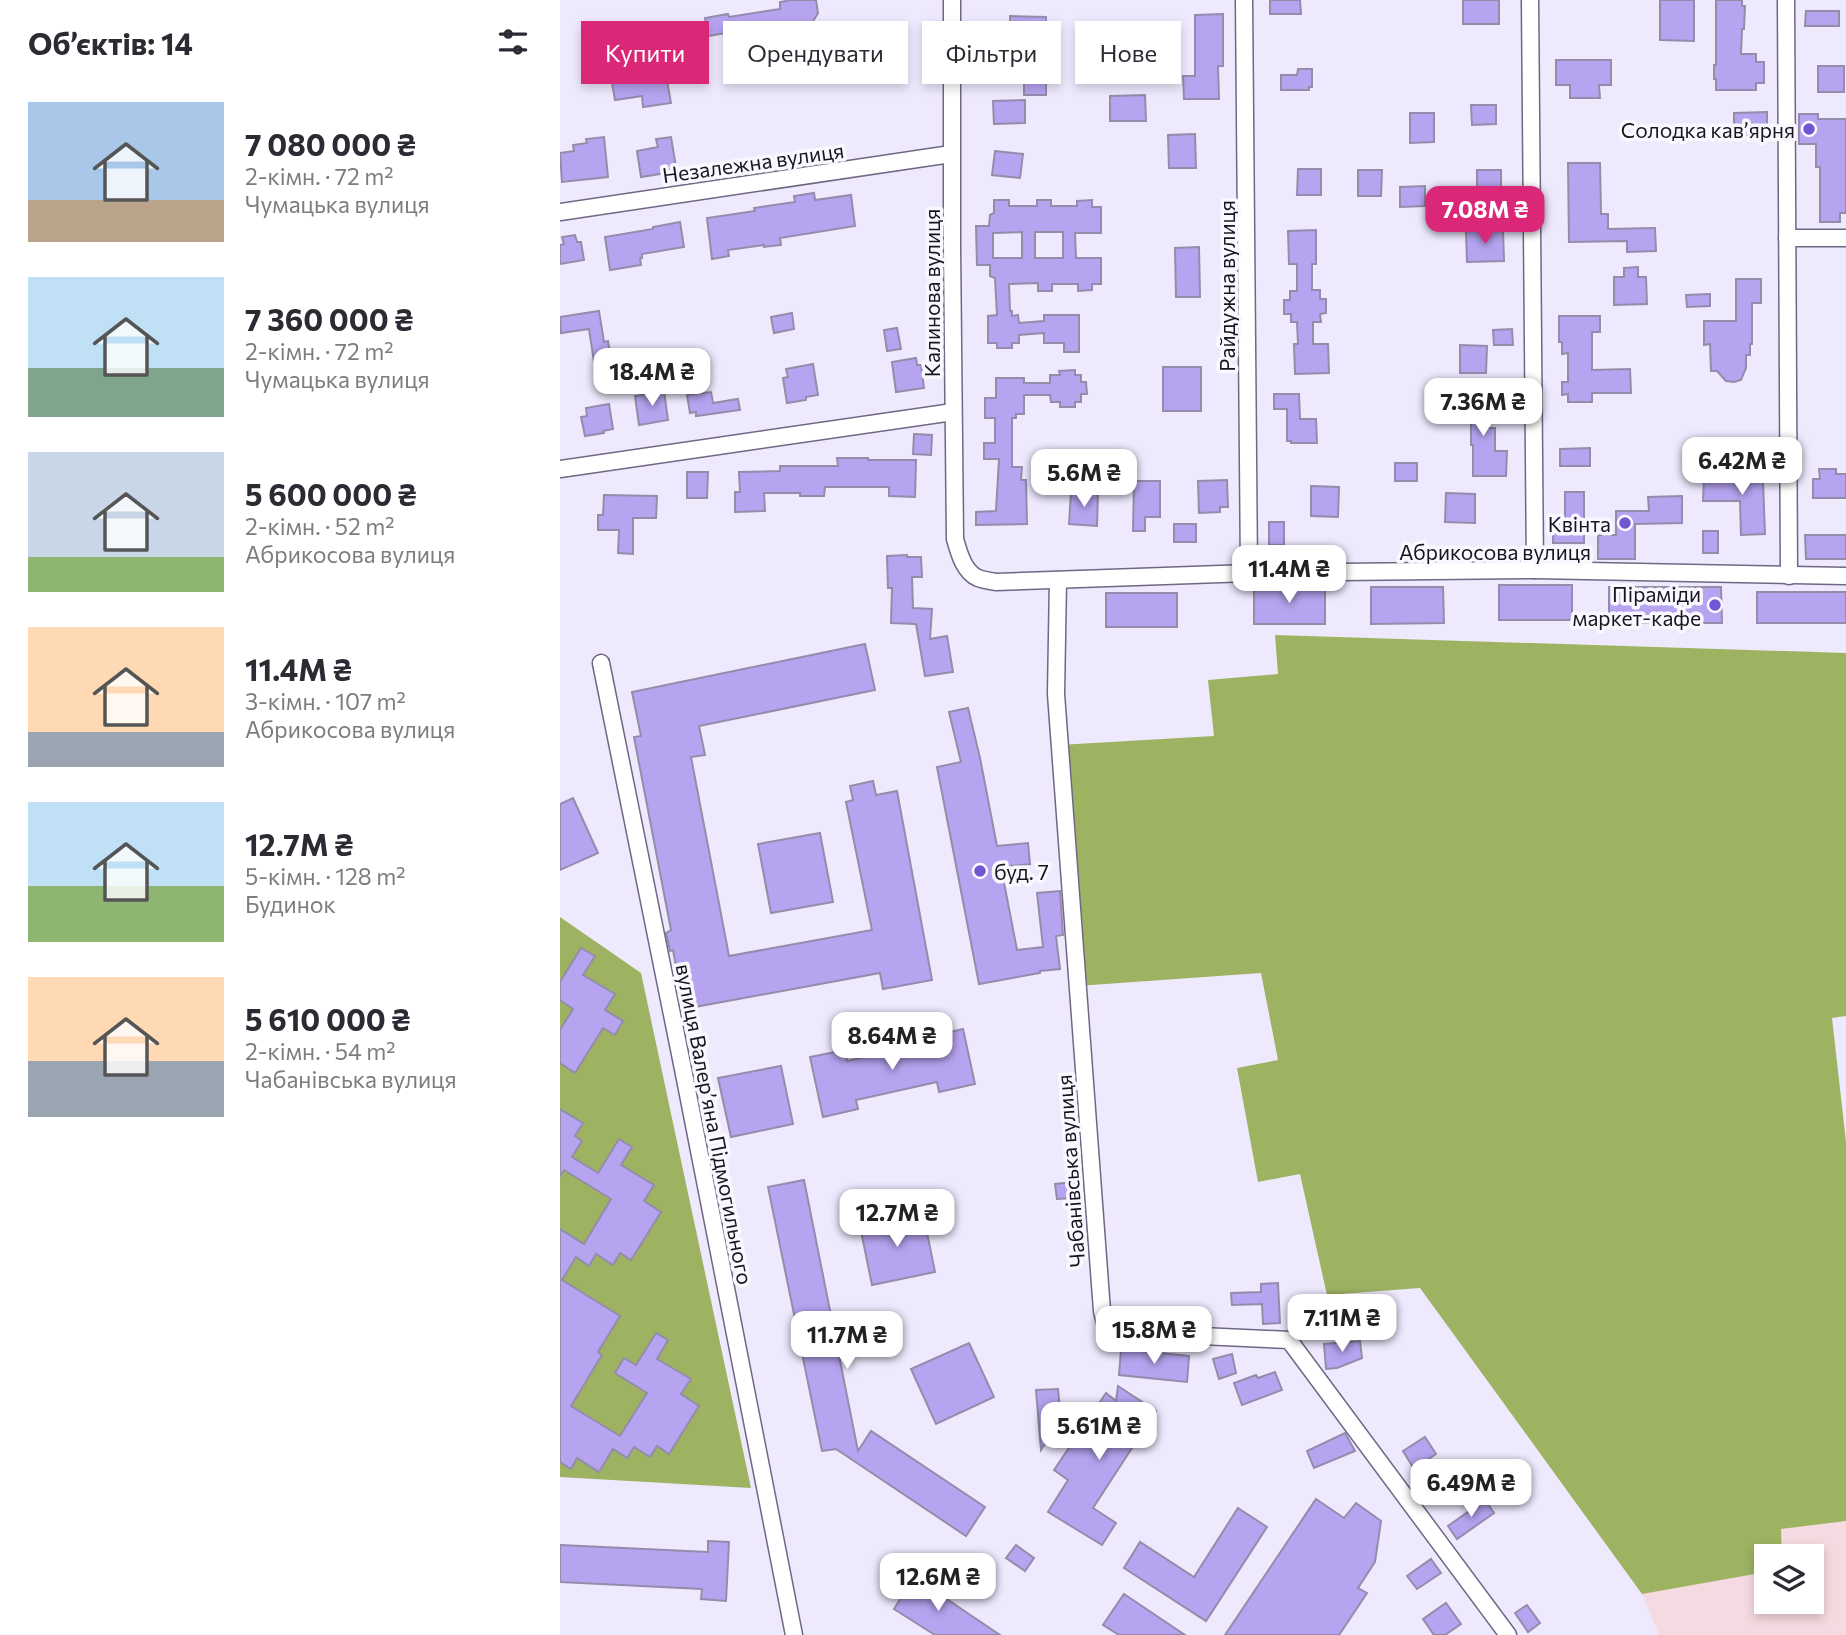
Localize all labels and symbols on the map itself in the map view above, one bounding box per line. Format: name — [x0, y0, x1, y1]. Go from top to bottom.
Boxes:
place label: Солодка кав’ярня — [1621, 117, 1795, 142]
marker: Солодка кав’ярня — [1801, 121, 1817, 137]
street label: Незалежна вулиця — [661, 137, 845, 187]
pin: 7.08M ₴ — [1420, 187, 1550, 246]
street label: Райдужна вулиця — [1214, 200, 1239, 372]
street label: Калинова вулиця — [919, 209, 944, 377]
pin: 18.4M ₴ — [587, 348, 717, 408]
pin: 7.36M ₴ — [1418, 378, 1548, 438]
pin: 6.42M ₴ — [1677, 438, 1807, 497]
pin: 5.6M ₴ — [1027, 449, 1141, 509]
place label: Квінта — [1548, 511, 1611, 536]
marker: Квінта — [1617, 515, 1633, 531]
street label: Абрикосова вулиця — [1399, 539, 1591, 564]
pin: 11.4M ₴ — [1224, 546, 1354, 605]
place label: Піраміди маркет-кафе — [1573, 581, 1701, 630]
marker: Піраміди маркет-кафе — [1707, 597, 1723, 613]
place label: буд. 7 — [994, 859, 1049, 884]
marker: буд. 7 — [972, 863, 988, 879]
street label: вулиця Валерʼяна Підмогильного — [672, 961, 758, 1287]
pin: 8.64M ₴ — [827, 1012, 957, 1072]
street label: Чабанівська вулиця — [1051, 1074, 1089, 1268]
pin: 12.7M ₴ — [832, 1190, 962, 1249]
pin: 7.11M ₴ — [1277, 1294, 1407, 1354]
pin: 15.8M ₴ — [1089, 1306, 1219, 1366]
pin: 11.7M ₴ — [782, 1312, 912, 1371]
pin: 5.61M ₴ — [1034, 1402, 1164, 1462]
pin: 6.49M ₴ — [1406, 1460, 1536, 1519]
pin: 12.6M ₴ — [873, 1554, 1003, 1613]

